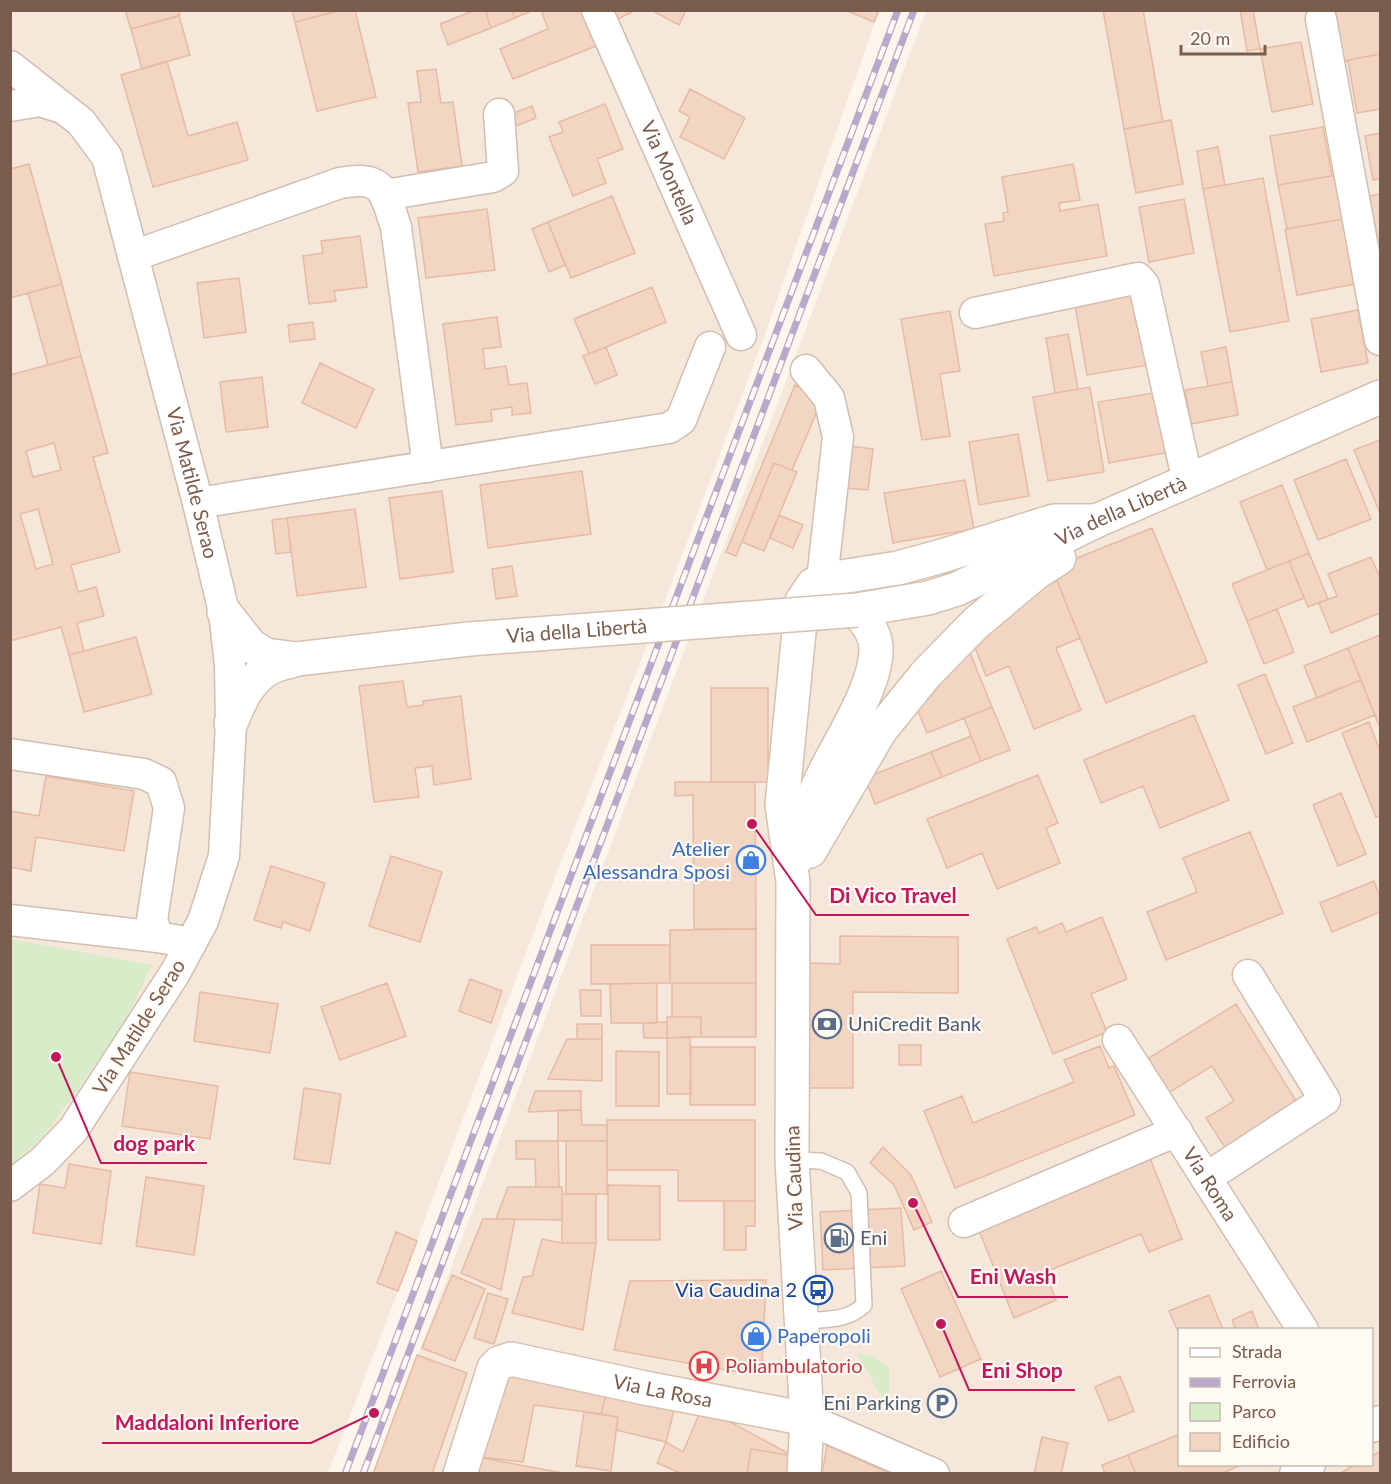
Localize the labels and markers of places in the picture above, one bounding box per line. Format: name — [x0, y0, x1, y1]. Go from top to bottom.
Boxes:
place label: Atelier Alessandra Sposi — [583, 836, 731, 883]
shop icon: Atelier Alessandra Sposi — [735, 844, 767, 876]
callout: Di Vico Travel — [816, 876, 969, 915]
bank icon: UniCredit Bank — [811, 1008, 843, 1040]
place label: UniCredit Bank — [848, 1011, 982, 1035]
callout: dog park — [101, 1124, 207, 1163]
fuel station icon: Eni — [823, 1222, 855, 1254]
place label: Eni — [860, 1225, 887, 1249]
callout: Eni Wash — [958, 1258, 1068, 1297]
bus stop icon: Via Caudina 2 — [802, 1274, 834, 1306]
place label: Via Caudina 2 — [675, 1277, 797, 1301]
shop icon: Paperopoli — [740, 1320, 772, 1352]
place label: Paperopoli — [777, 1323, 871, 1347]
hospital icon: Poliambulatorio — [688, 1350, 720, 1382]
callout: Eni Shop — [969, 1351, 1075, 1390]
place label: Poliambulatorio — [725, 1353, 863, 1377]
parking icon: Eni Parking — [926, 1387, 958, 1419]
place label: Eni Parking — [823, 1390, 921, 1414]
callout: Maddaloni Inferiore — [102, 1404, 311, 1443]

